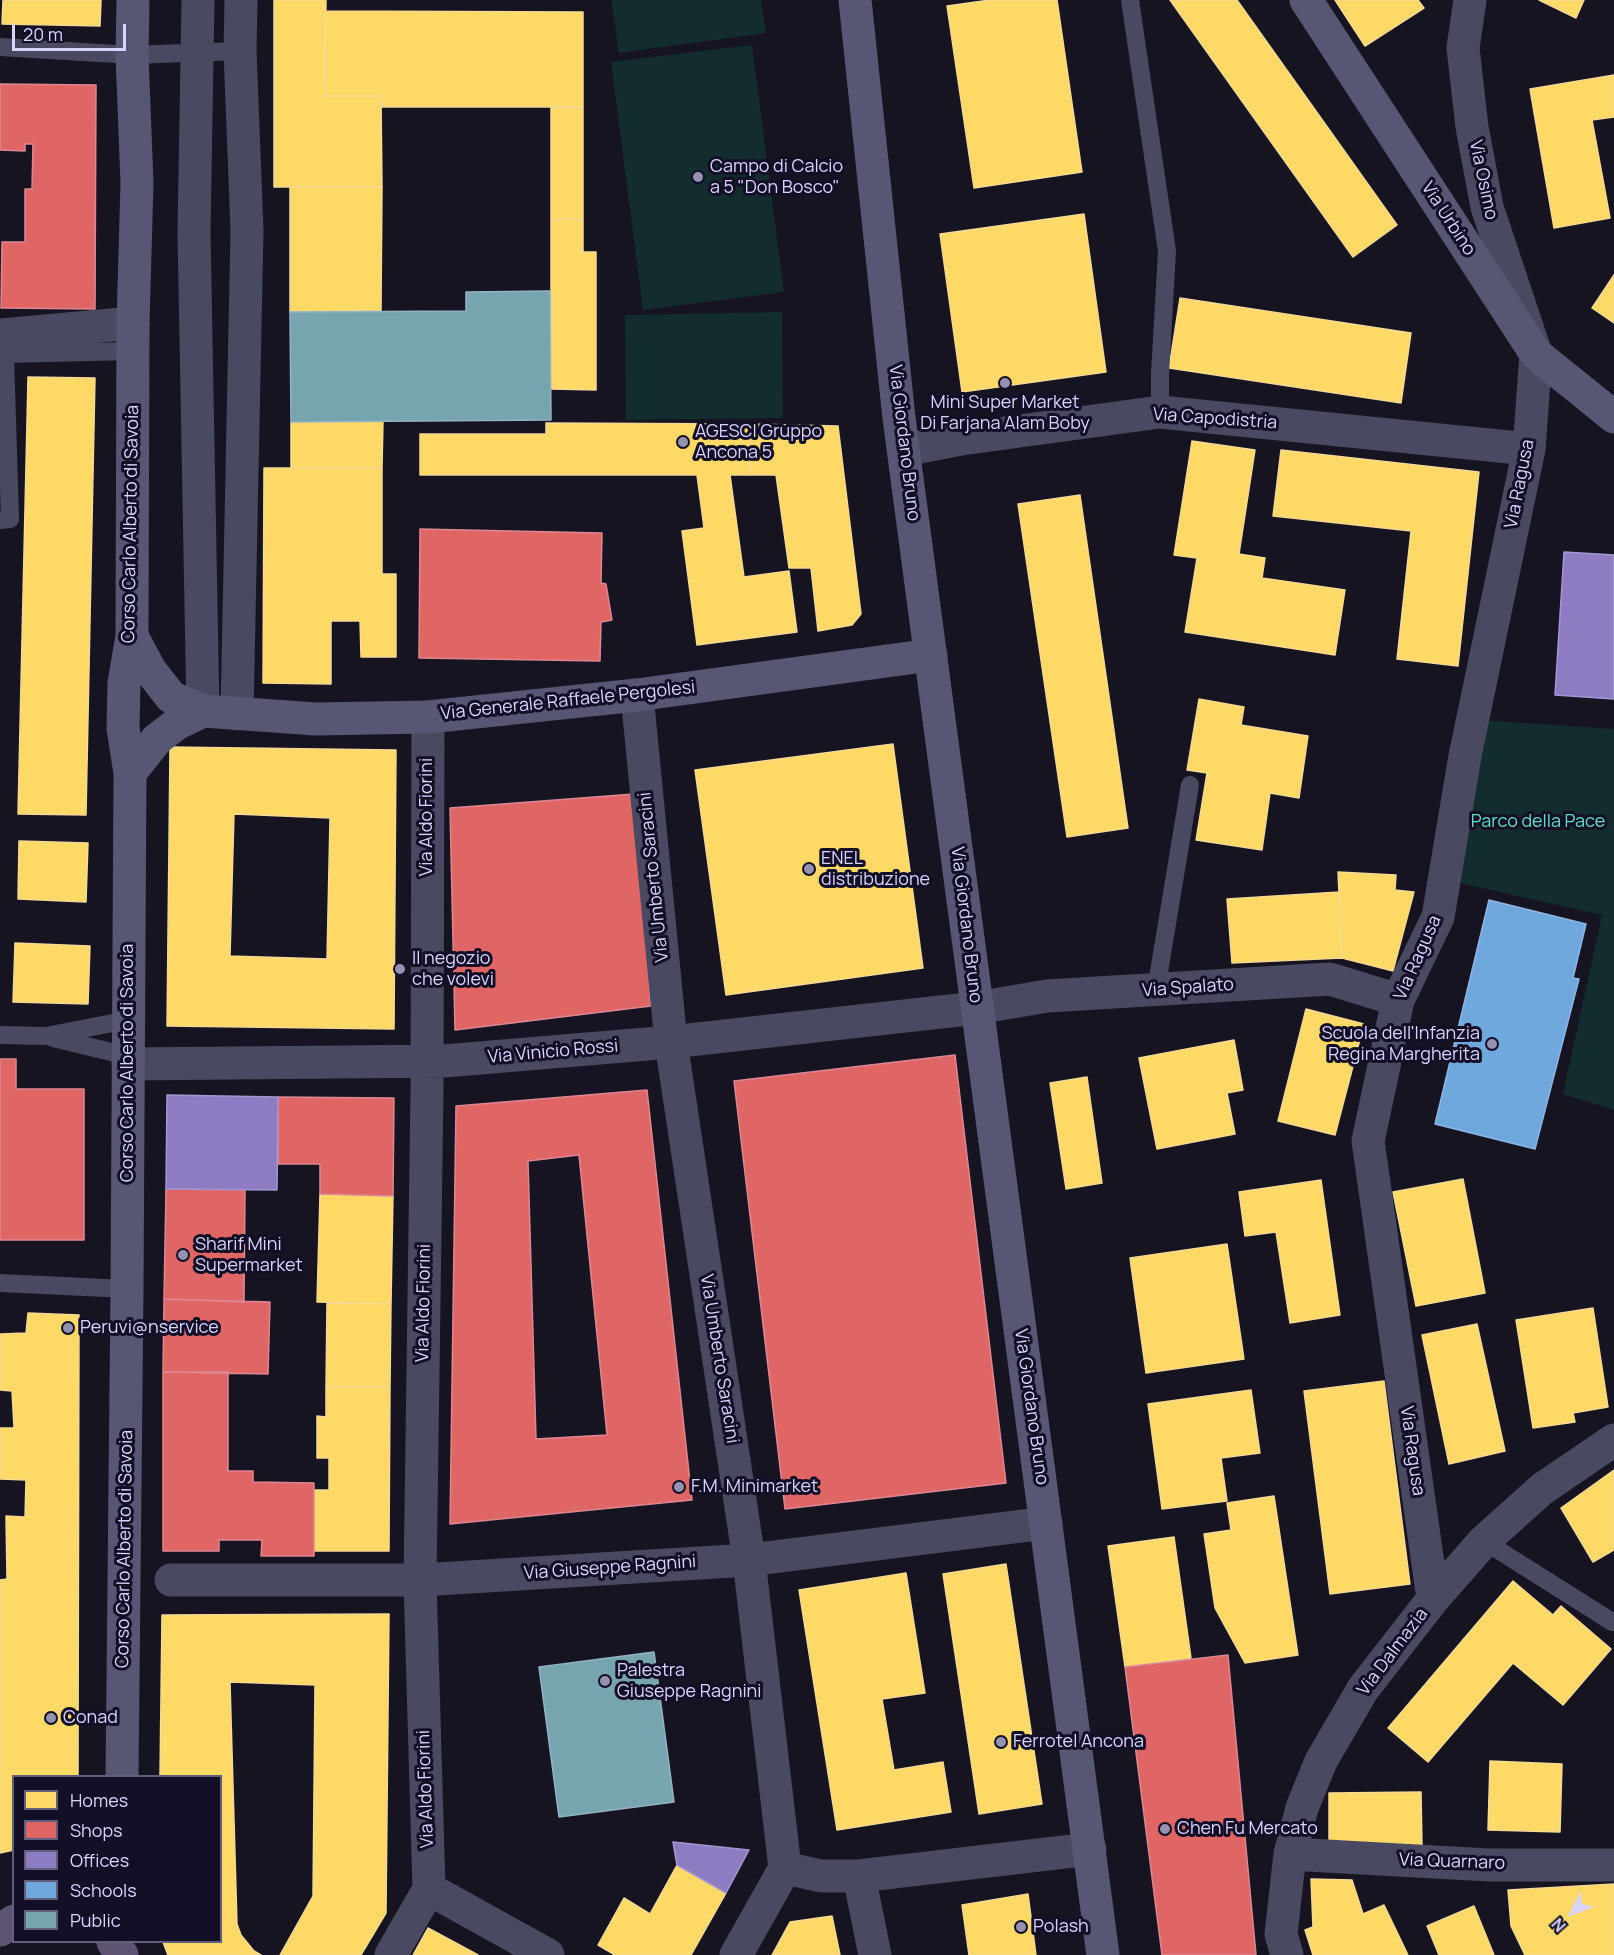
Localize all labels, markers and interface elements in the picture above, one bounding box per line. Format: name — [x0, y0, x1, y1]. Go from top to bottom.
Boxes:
scale bar — [15, 12, 129, 50]
text: 20 m — [23, 22, 63, 46]
street label: Via Osimo — [1464, 138, 1502, 222]
place label: Campo di Calcio a 5 "Don Bosco" — [710, 156, 843, 198]
marker: Campo di Calcio a 5 "Don Bosco" — [691, 170, 705, 184]
street label: Via Urbino — [1416, 178, 1480, 260]
street label: Via Giordano Bruno — [884, 364, 924, 522]
marker: Mini Super Market Di Farjana Alam Boby — [998, 376, 1012, 390]
place label: Mini Super Market Di Farjana Alam Boby — [920, 392, 1090, 434]
street label: Via Capodistria — [1152, 404, 1278, 434]
street label: Corso Carlo Alberto di Savoia — [118, 405, 144, 643]
place label: AGESCI Gruppo Ancona 5 — [695, 421, 822, 464]
marker: AGESCI Gruppo Ancona 5 — [676, 435, 690, 449]
street label: Via Ragusa — [1501, 438, 1539, 530]
street label: Via Generale Raffaele Pergolesi — [440, 677, 696, 725]
street label: Via Aldo Fiorini — [416, 758, 438, 876]
street label: Via Umberto Saracini — [634, 791, 674, 963]
park label: Parco della Pace — [1471, 811, 1605, 833]
street label: Via Giordano Bruno — [946, 846, 986, 1004]
place label: ENEL distribuzione — [821, 848, 930, 890]
marker: ENEL distribuzione — [802, 862, 816, 876]
street label: Via Ragusa — [1390, 912, 1446, 1004]
street label: Corso Carlo Alberto di Savoia — [117, 944, 139, 1182]
place label: Il negozio che volevi — [412, 948, 494, 990]
marker: Il negozio che volevi — [393, 962, 407, 976]
street label: Via Spalato — [1141, 974, 1235, 1002]
place label: Scuola dell'Infanzia Regina Margherita — [1321, 1023, 1480, 1066]
street label: Via Vinicio Rossi — [487, 1036, 619, 1068]
marker: Scuola dell'Infanzia Regina Margherita — [1485, 1037, 1499, 1051]
place label: Sharif Mini Supermarket — [195, 1234, 303, 1276]
street label: Via Aldo Fiorini — [412, 1244, 436, 1362]
marker: Sharif Mini Supermarket — [176, 1248, 190, 1262]
street label: Via Umberto Saracini — [695, 1273, 743, 1445]
place label: Peruvi@nservice — [80, 1317, 219, 1339]
marker: Peruvi@nservice — [61, 1321, 75, 1335]
street label: Via Giordano Bruno — [1009, 1328, 1053, 1486]
street label: Via Ragusa — [1395, 1405, 1429, 1497]
street label: Corso Carlo Alberto di Savoia — [112, 1430, 138, 1668]
place label: F.M. Minimarket — [691, 1476, 818, 1498]
marker: F.M. Minimarket — [672, 1480, 686, 1494]
street label: Via Giuseppe Ragnini — [523, 1551, 697, 1585]
street label: Via Dalmazia — [1353, 1604, 1433, 1700]
place label: Palestra Giuseppe Ragnini — [617, 1660, 762, 1702]
marker: Palestra Giuseppe Ragnini — [598, 1674, 612, 1688]
place label: Conad — [63, 1707, 118, 1729]
marker: Conad — [44, 1711, 58, 1725]
street label: Via Aldo Fiorini — [413, 1729, 439, 1849]
place label: Ferrotel Ancona — [1013, 1731, 1144, 1753]
marker: Ferrotel Ancona — [994, 1735, 1008, 1749]
legend — [12, 1775, 222, 1943]
text: Homes — [70, 1788, 128, 1812]
text: Shops — [70, 1818, 122, 1842]
place label: Chen Fu Mercato — [1177, 1818, 1318, 1840]
marker: Chen Fu Mercato — [1158, 1822, 1172, 1836]
text: Offices — [70, 1848, 129, 1872]
street label: Via Quarnaro — [1399, 1849, 1505, 1875]
text: Schools — [70, 1878, 137, 1902]
north arrow — [1542, 1883, 1602, 1943]
text: Public — [70, 1908, 121, 1932]
text: N — [1547, 1913, 1571, 1937]
place label: Polash — [1033, 1916, 1089, 1938]
marker: Polash — [1014, 1920, 1028, 1934]

